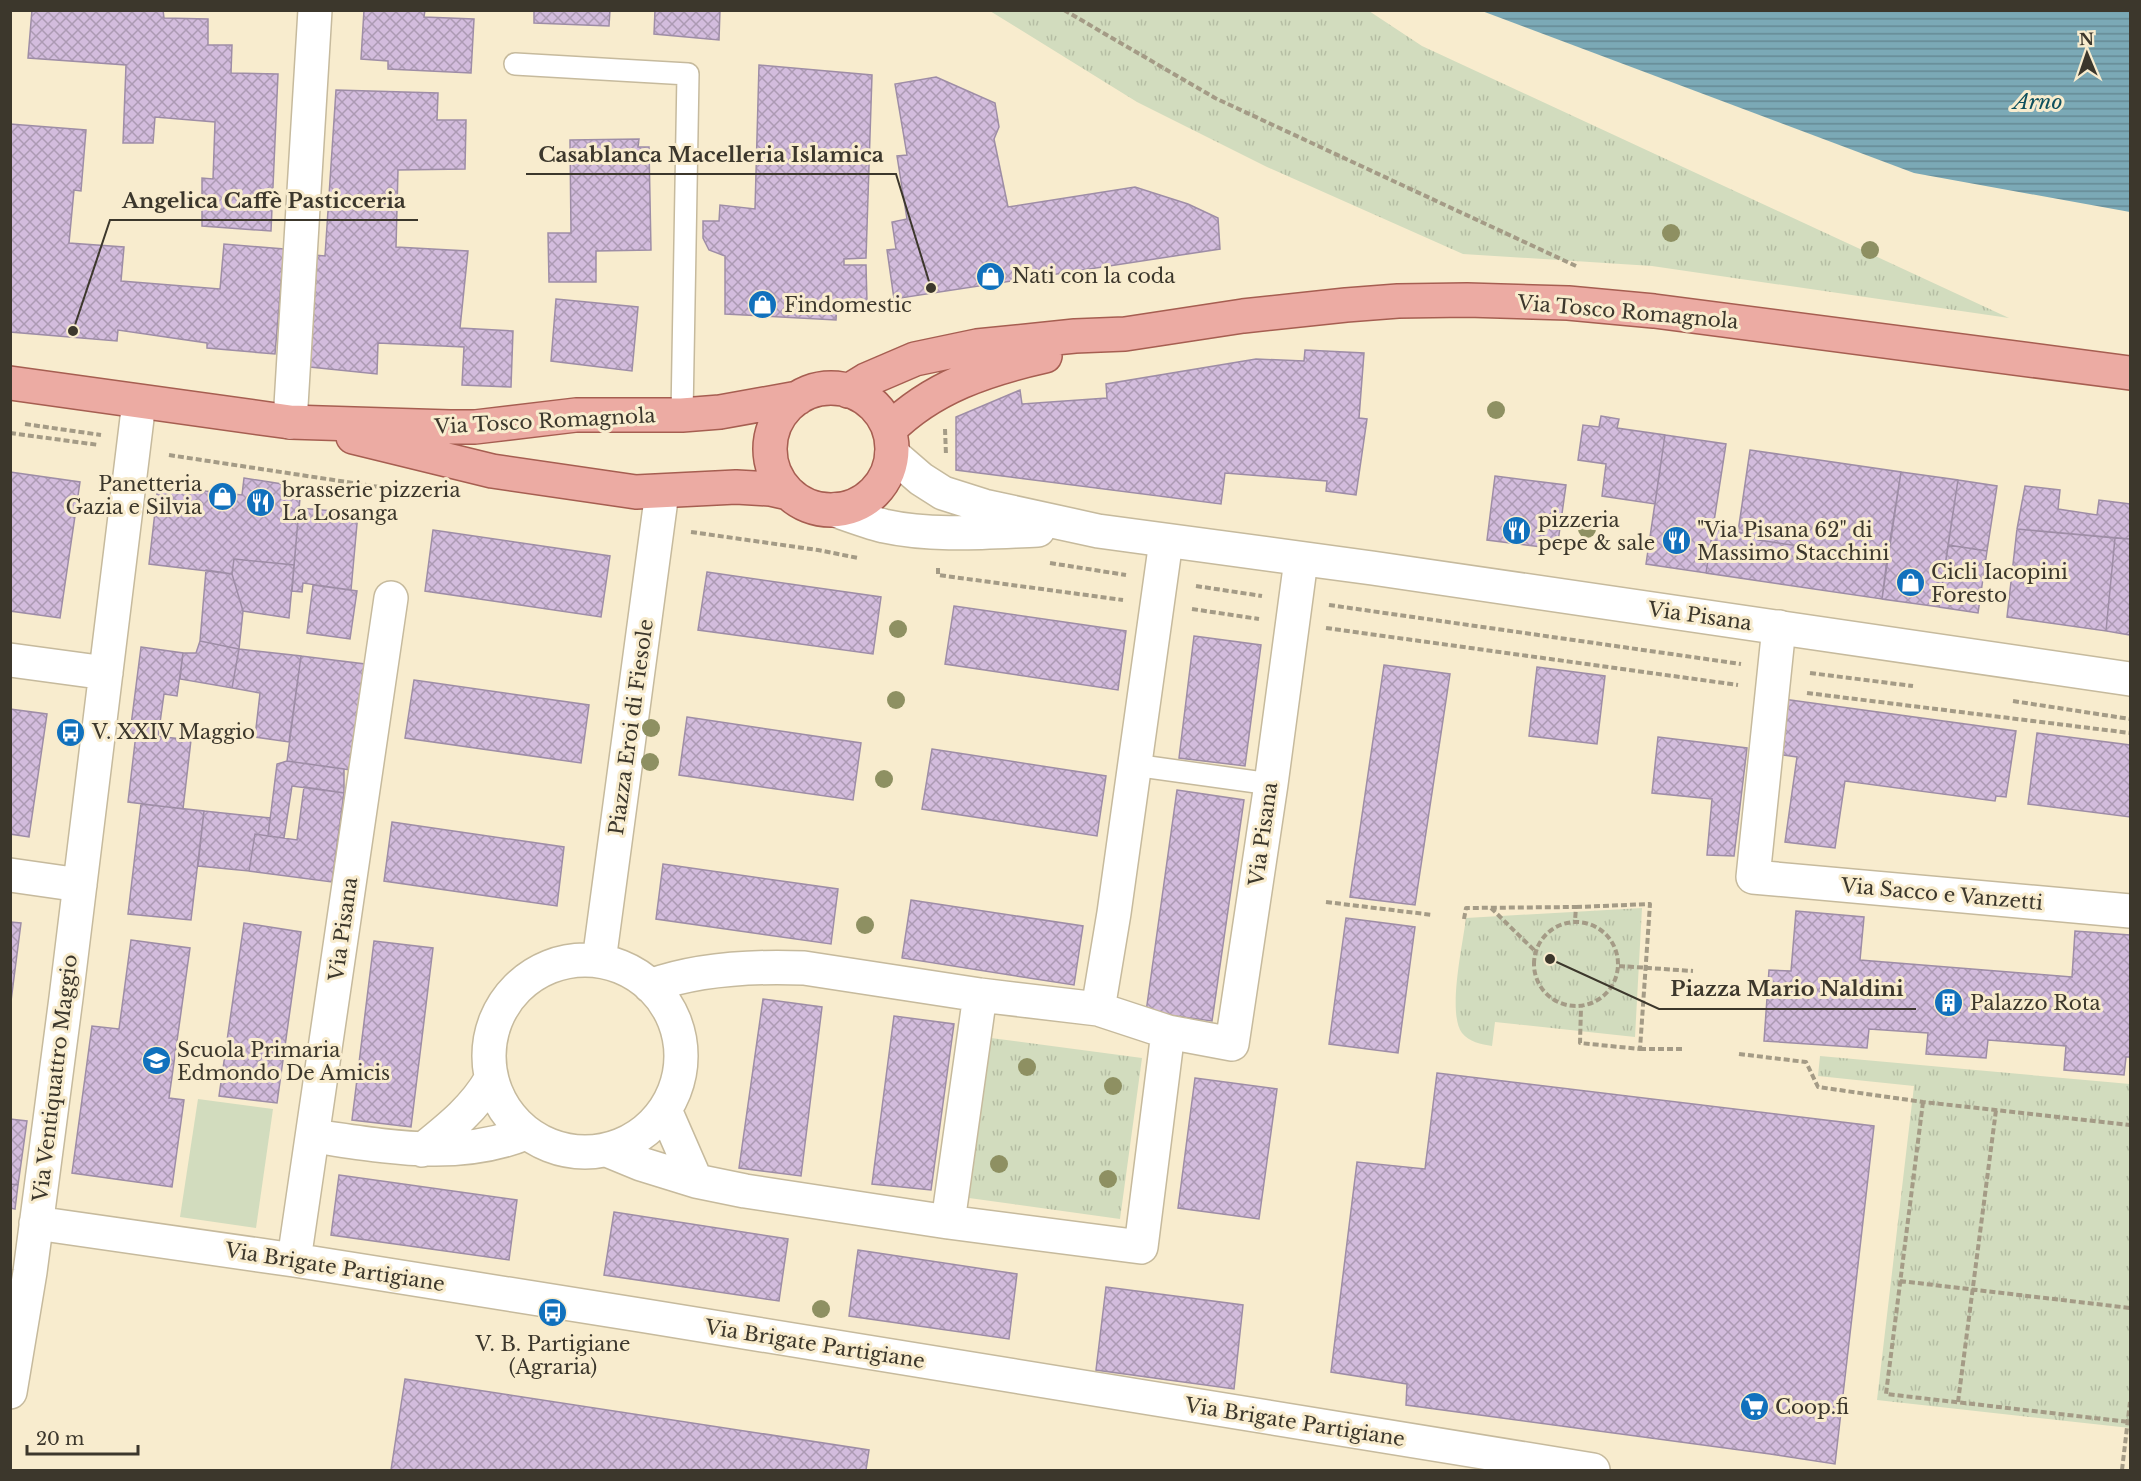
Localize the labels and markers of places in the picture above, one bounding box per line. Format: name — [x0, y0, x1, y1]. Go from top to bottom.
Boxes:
callout: Casablanca Macelleria Islamica — [526, 135, 896, 174]
callout: Angelica Caffè Pasticceria — [110, 181, 418, 220]
shop icon: Nati con la coda — [975, 260, 1007, 292]
place label: Nati con la coda — [1012, 264, 1176, 288]
shop icon: Findomestic — [747, 289, 779, 321]
place label: Findomestic — [784, 293, 912, 317]
place label: Panetteria Gazia e Silvia — [66, 472, 203, 519]
place label: brasserie pizzeria La Losanga — [281, 478, 461, 525]
shop icon: Panetteria Gazia e Silvia — [207, 480, 239, 512]
restaurant icon: brasserie pizzeria La Losanga — [245, 486, 277, 518]
place label: pizzeria pepe & sale — [1538, 508, 1655, 555]
restaurant icon: pizzeria pepe & sale — [1501, 515, 1533, 547]
place label: "Via Pisana 62" di Massimo Stacchini — [1697, 518, 1889, 565]
restaurant icon: "Via Pisana 62" di Massimo Stacchini — [1660, 525, 1692, 557]
place label: Cicli Iacopini Foresto — [1931, 560, 2068, 607]
shop icon: Cicli Iacopini Foresto — [1894, 567, 1926, 599]
bus stop icon: V. XXIV Maggio — [55, 716, 87, 748]
place label: V. XXIV Maggio — [91, 720, 255, 744]
callout: Piazza Mario Naldini — [1659, 970, 1916, 1009]
building icon: Palazzo Rota — [1933, 987, 1965, 1019]
place label: Palazzo Rota — [1970, 991, 2101, 1015]
place label: Scuola Primaria Edmondo De Amicis — [177, 1038, 390, 1085]
school or university icon: Scuola Primaria Edmondo De Amicis — [140, 1045, 172, 1077]
bus stop icon: V. B. Partigiane (Agraria) — [537, 1297, 569, 1329]
place label: V. B. Partigiane (Agraria) — [474, 1332, 631, 1379]
supermarket icon: Coop.fi — [1738, 1391, 1770, 1423]
place label: Coop.fi — [1775, 1395, 1849, 1419]

